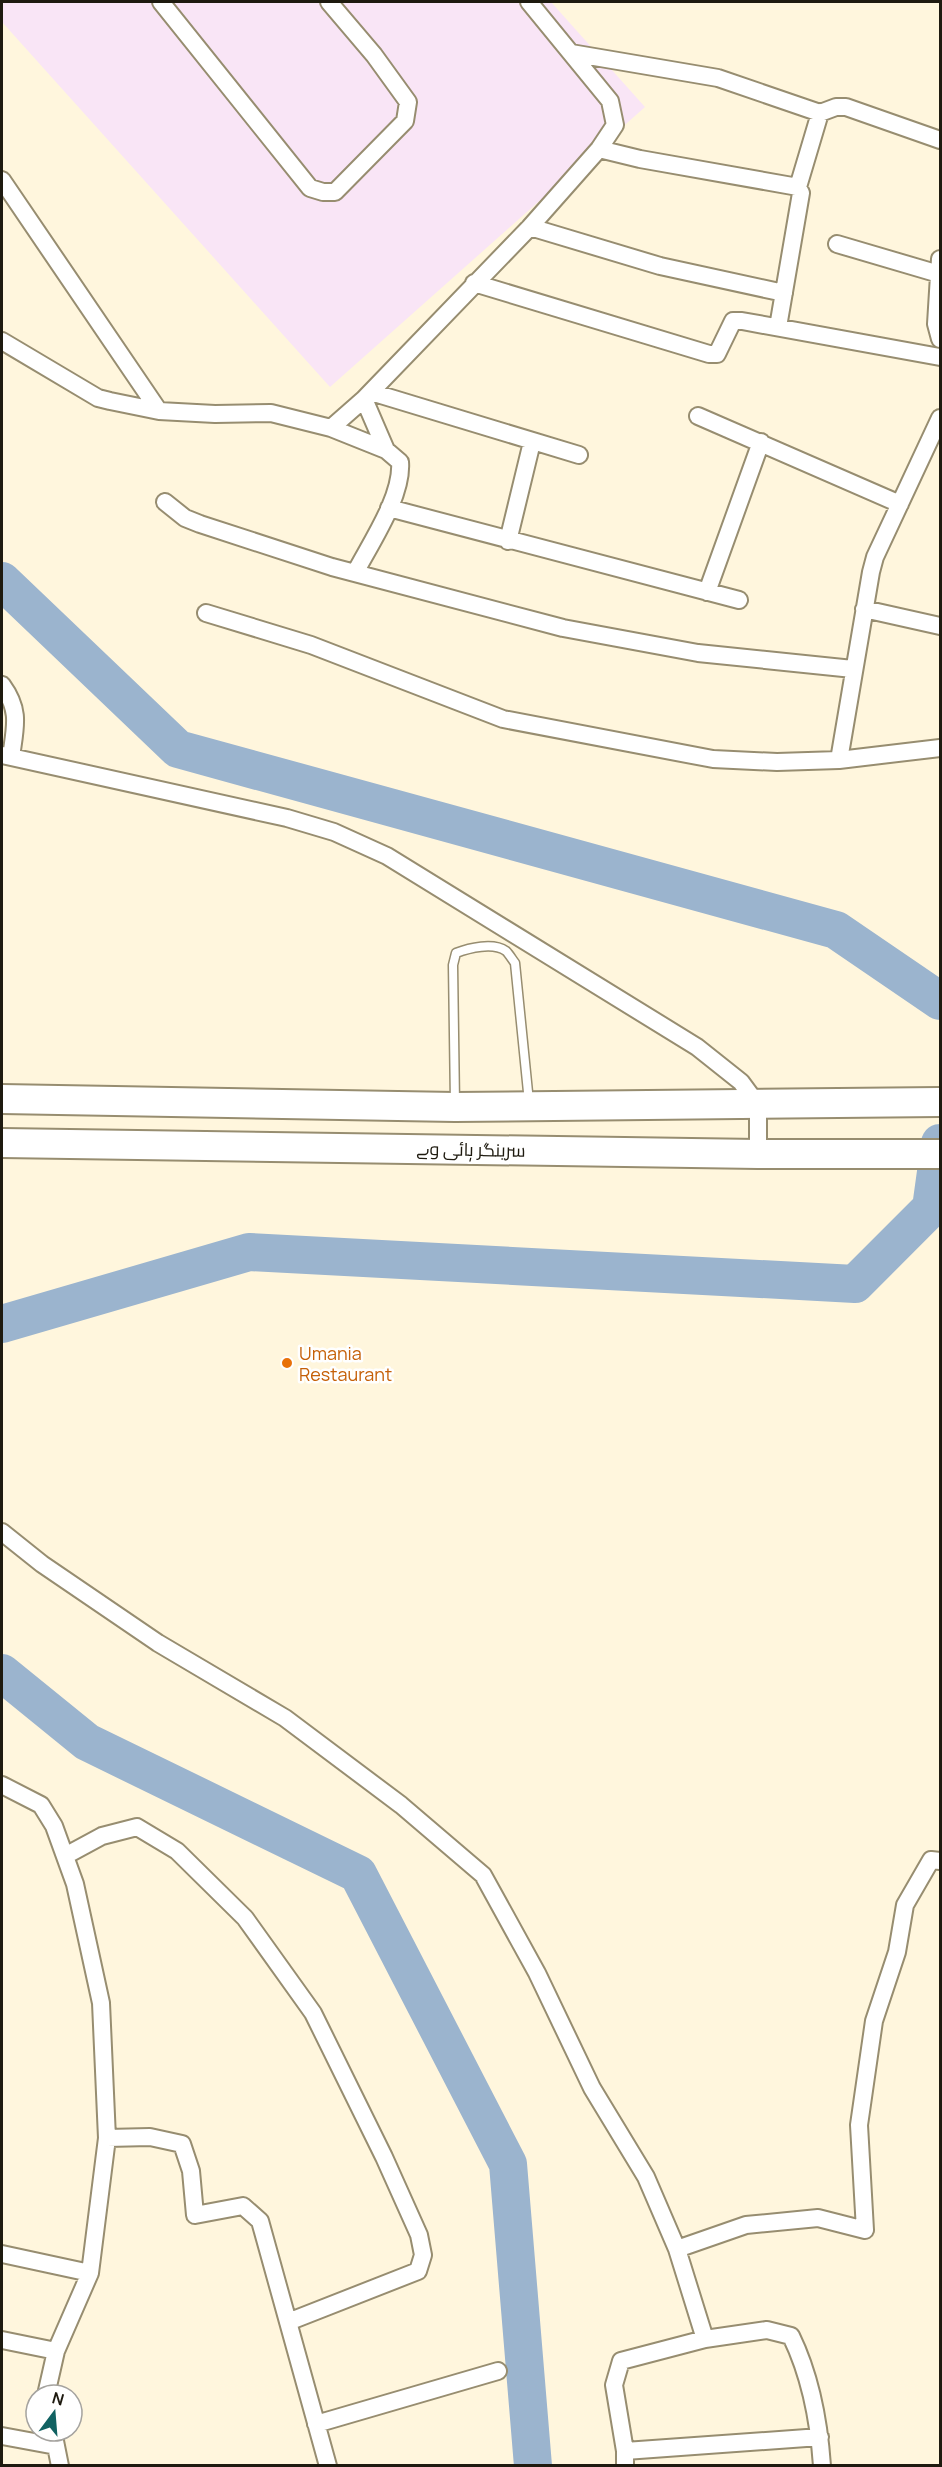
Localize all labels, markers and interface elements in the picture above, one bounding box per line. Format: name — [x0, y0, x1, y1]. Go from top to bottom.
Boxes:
street label: سرینگر ہائی وے — [416, 1136, 526, 1163]
place label: Umania Restaurant — [299, 1341, 392, 1386]
marker: Umania Restaurant — [280, 1356, 294, 1370]
north arrow — [24, 2383, 84, 2443]
text: N — [50, 2386, 67, 2411]

